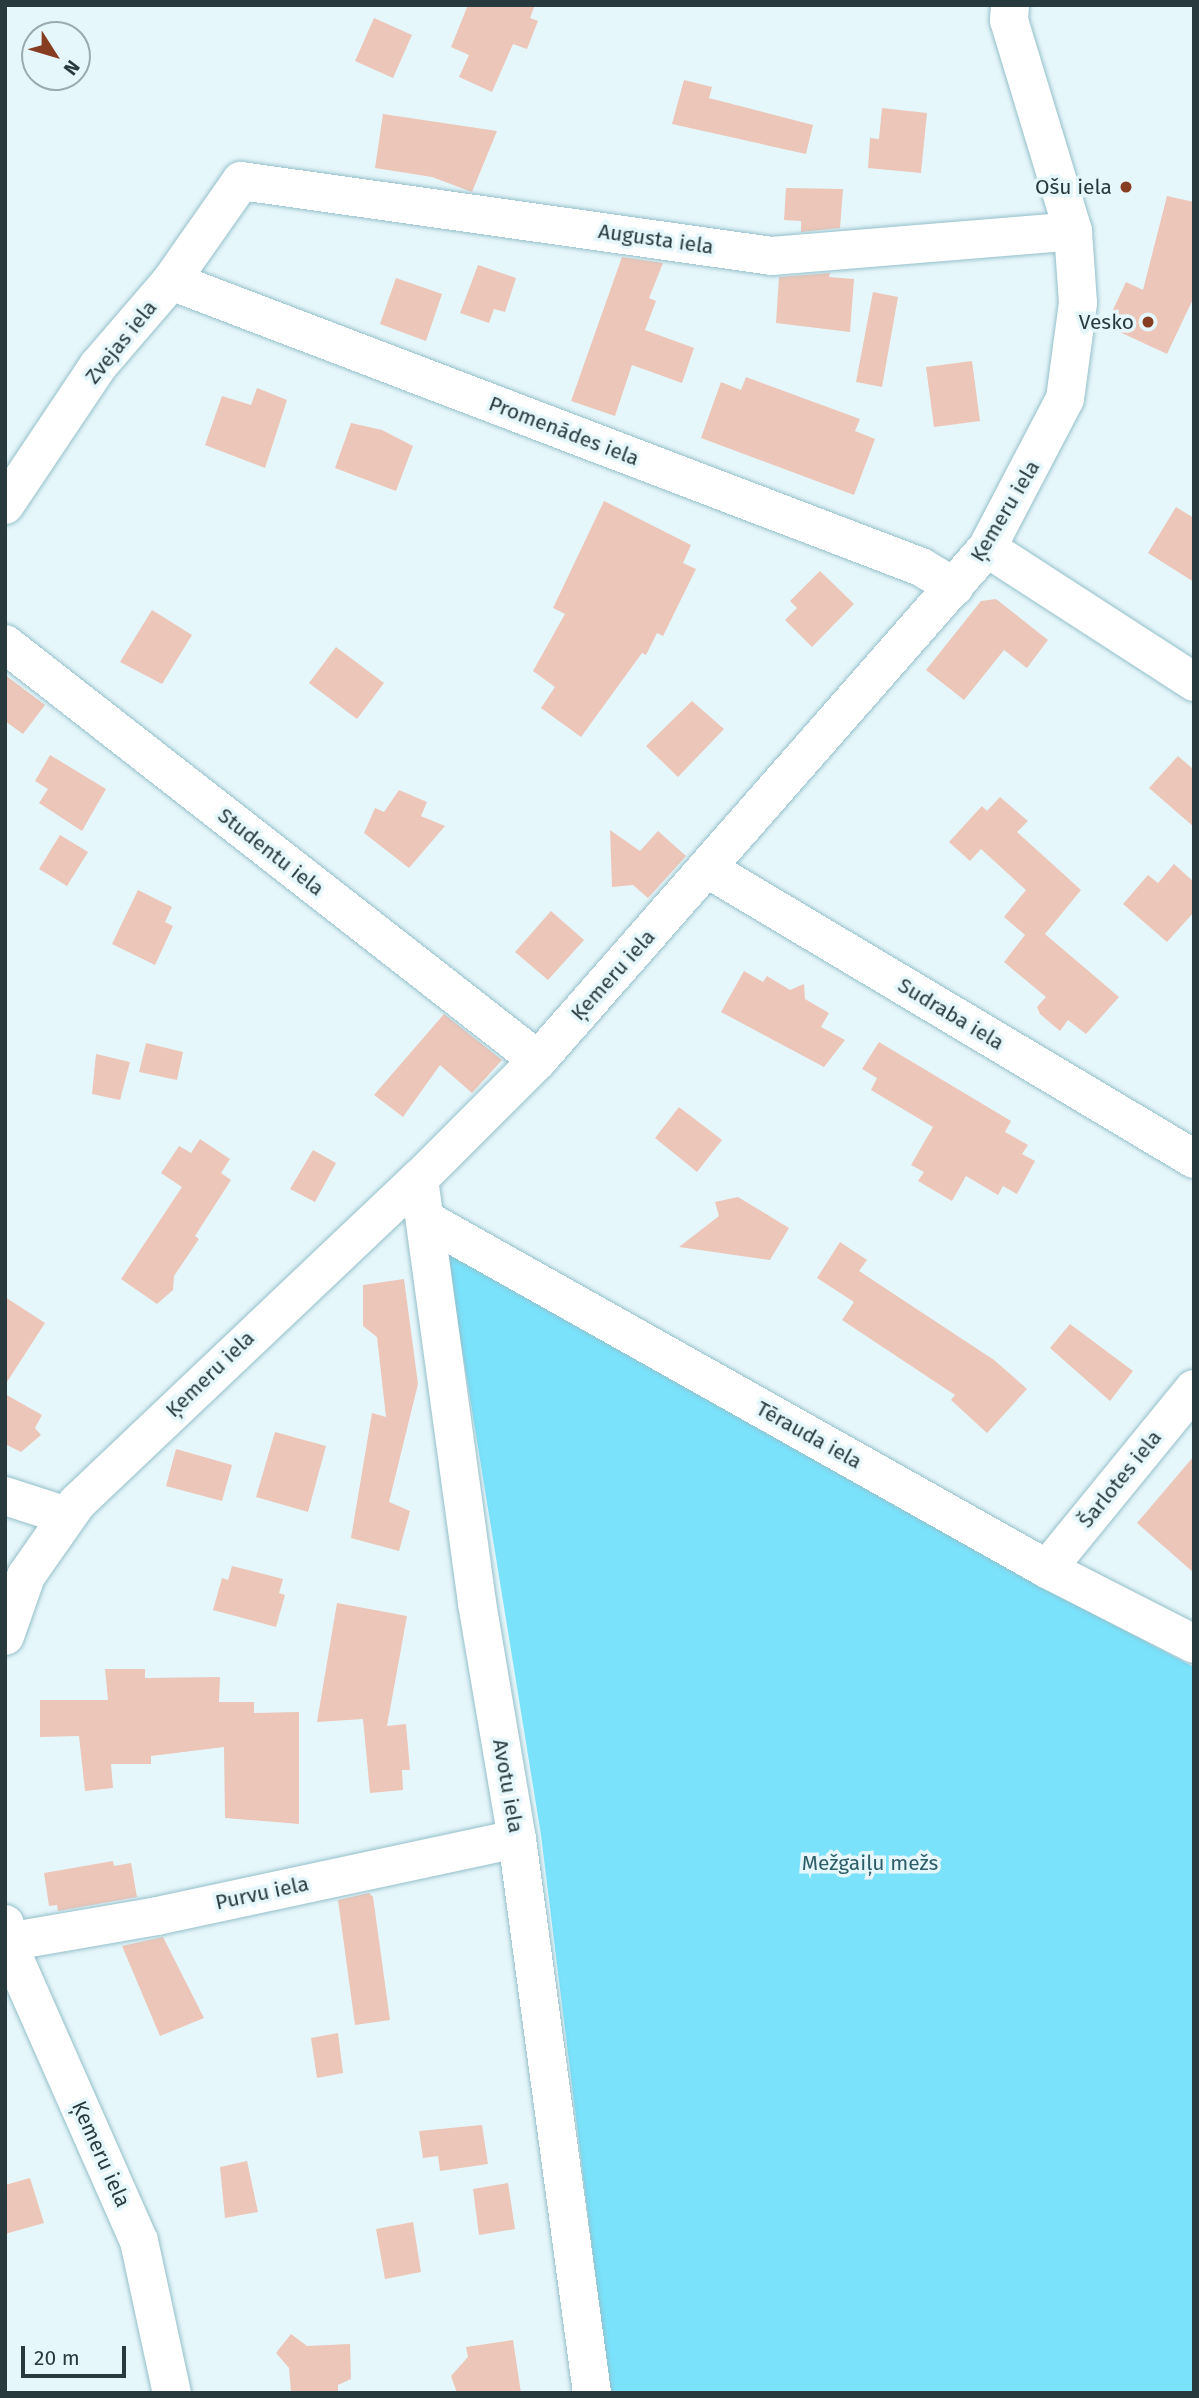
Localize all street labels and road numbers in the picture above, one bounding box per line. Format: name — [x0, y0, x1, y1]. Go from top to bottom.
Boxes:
street label: Augusta iela — [597, 218, 715, 260]
street label: Zvejas iela — [80, 295, 162, 389]
street label: Promenādes iela — [485, 391, 643, 471]
street label: Ķemeru iela — [965, 456, 1045, 566]
street label: Studentu iela — [213, 803, 329, 901]
street label: Ķemeru iela — [566, 924, 660, 1026]
street label: Sudraba iela — [893, 973, 1009, 1055]
street label: Ķemeru iela — [160, 1325, 260, 1423]
street label: Tērauda iela — [752, 1396, 866, 1474]
street label: Šarlotes iela — [1073, 1425, 1167, 1533]
street label: Avotu iela — [487, 1737, 529, 1835]
street label: Purvu iela — [213, 1871, 311, 1915]
street label: Ķemeru iela — [66, 2097, 136, 2211]

